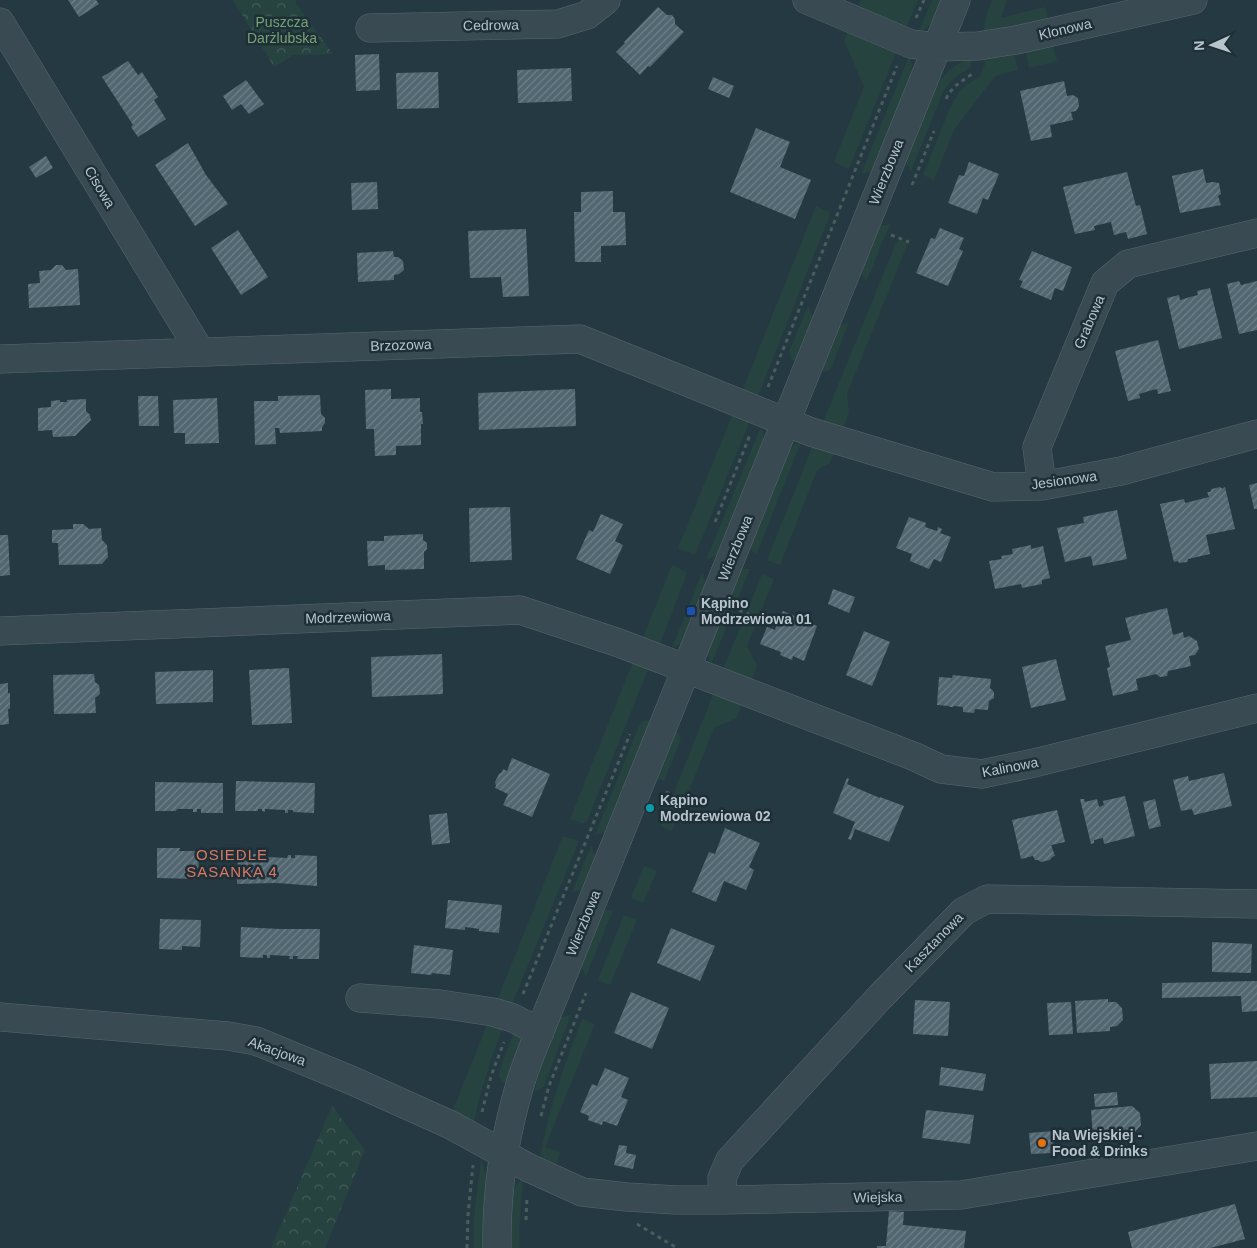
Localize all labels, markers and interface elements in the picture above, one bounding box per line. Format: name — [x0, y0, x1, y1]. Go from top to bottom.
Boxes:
park label: Puszcza Darżlubska — [247, 14, 317, 46]
street label: Klonowa — [1037, 15, 1093, 43]
street label: Cedrowa — [463, 17, 519, 33]
north arrow — [1187, 20, 1237, 70]
text: N — [1191, 40, 1207, 51]
street label: Wierzbowa — [866, 137, 906, 207]
street label: Cisowa — [81, 163, 119, 211]
street label: Grabowa — [1071, 293, 1108, 351]
street label: Brzozowa — [370, 336, 432, 354]
street label: Jesionowa — [1030, 467, 1098, 493]
street label: Wierzbowa — [715, 513, 755, 583]
place label: Kąpino Modrzewiowa 01 — [701, 595, 812, 627]
marker: Kąpino Modrzewiowa 01 — [685, 605, 697, 617]
street label: Modrzewiowa — [305, 608, 391, 626]
street label: Kalinowa — [981, 754, 1040, 780]
place label: Kąpino Modrzewiowa 02 — [660, 792, 771, 824]
marker: Kąpino Modrzewiowa 02 — [644, 802, 656, 814]
district label: OSIEDLE SASANKA 4 — [186, 846, 278, 880]
street label: Wierzbowa — [563, 888, 603, 958]
street label: Kasztanowa — [902, 909, 966, 975]
street label: Akacjowa — [246, 1033, 308, 1069]
place label: Na Wiejskiej - Food & Drinks — [1052, 1127, 1148, 1159]
marker: Na Wiejskiej - Food & Drinks — [1036, 1137, 1048, 1149]
street label: Wiejska — [853, 1189, 903, 1205]

